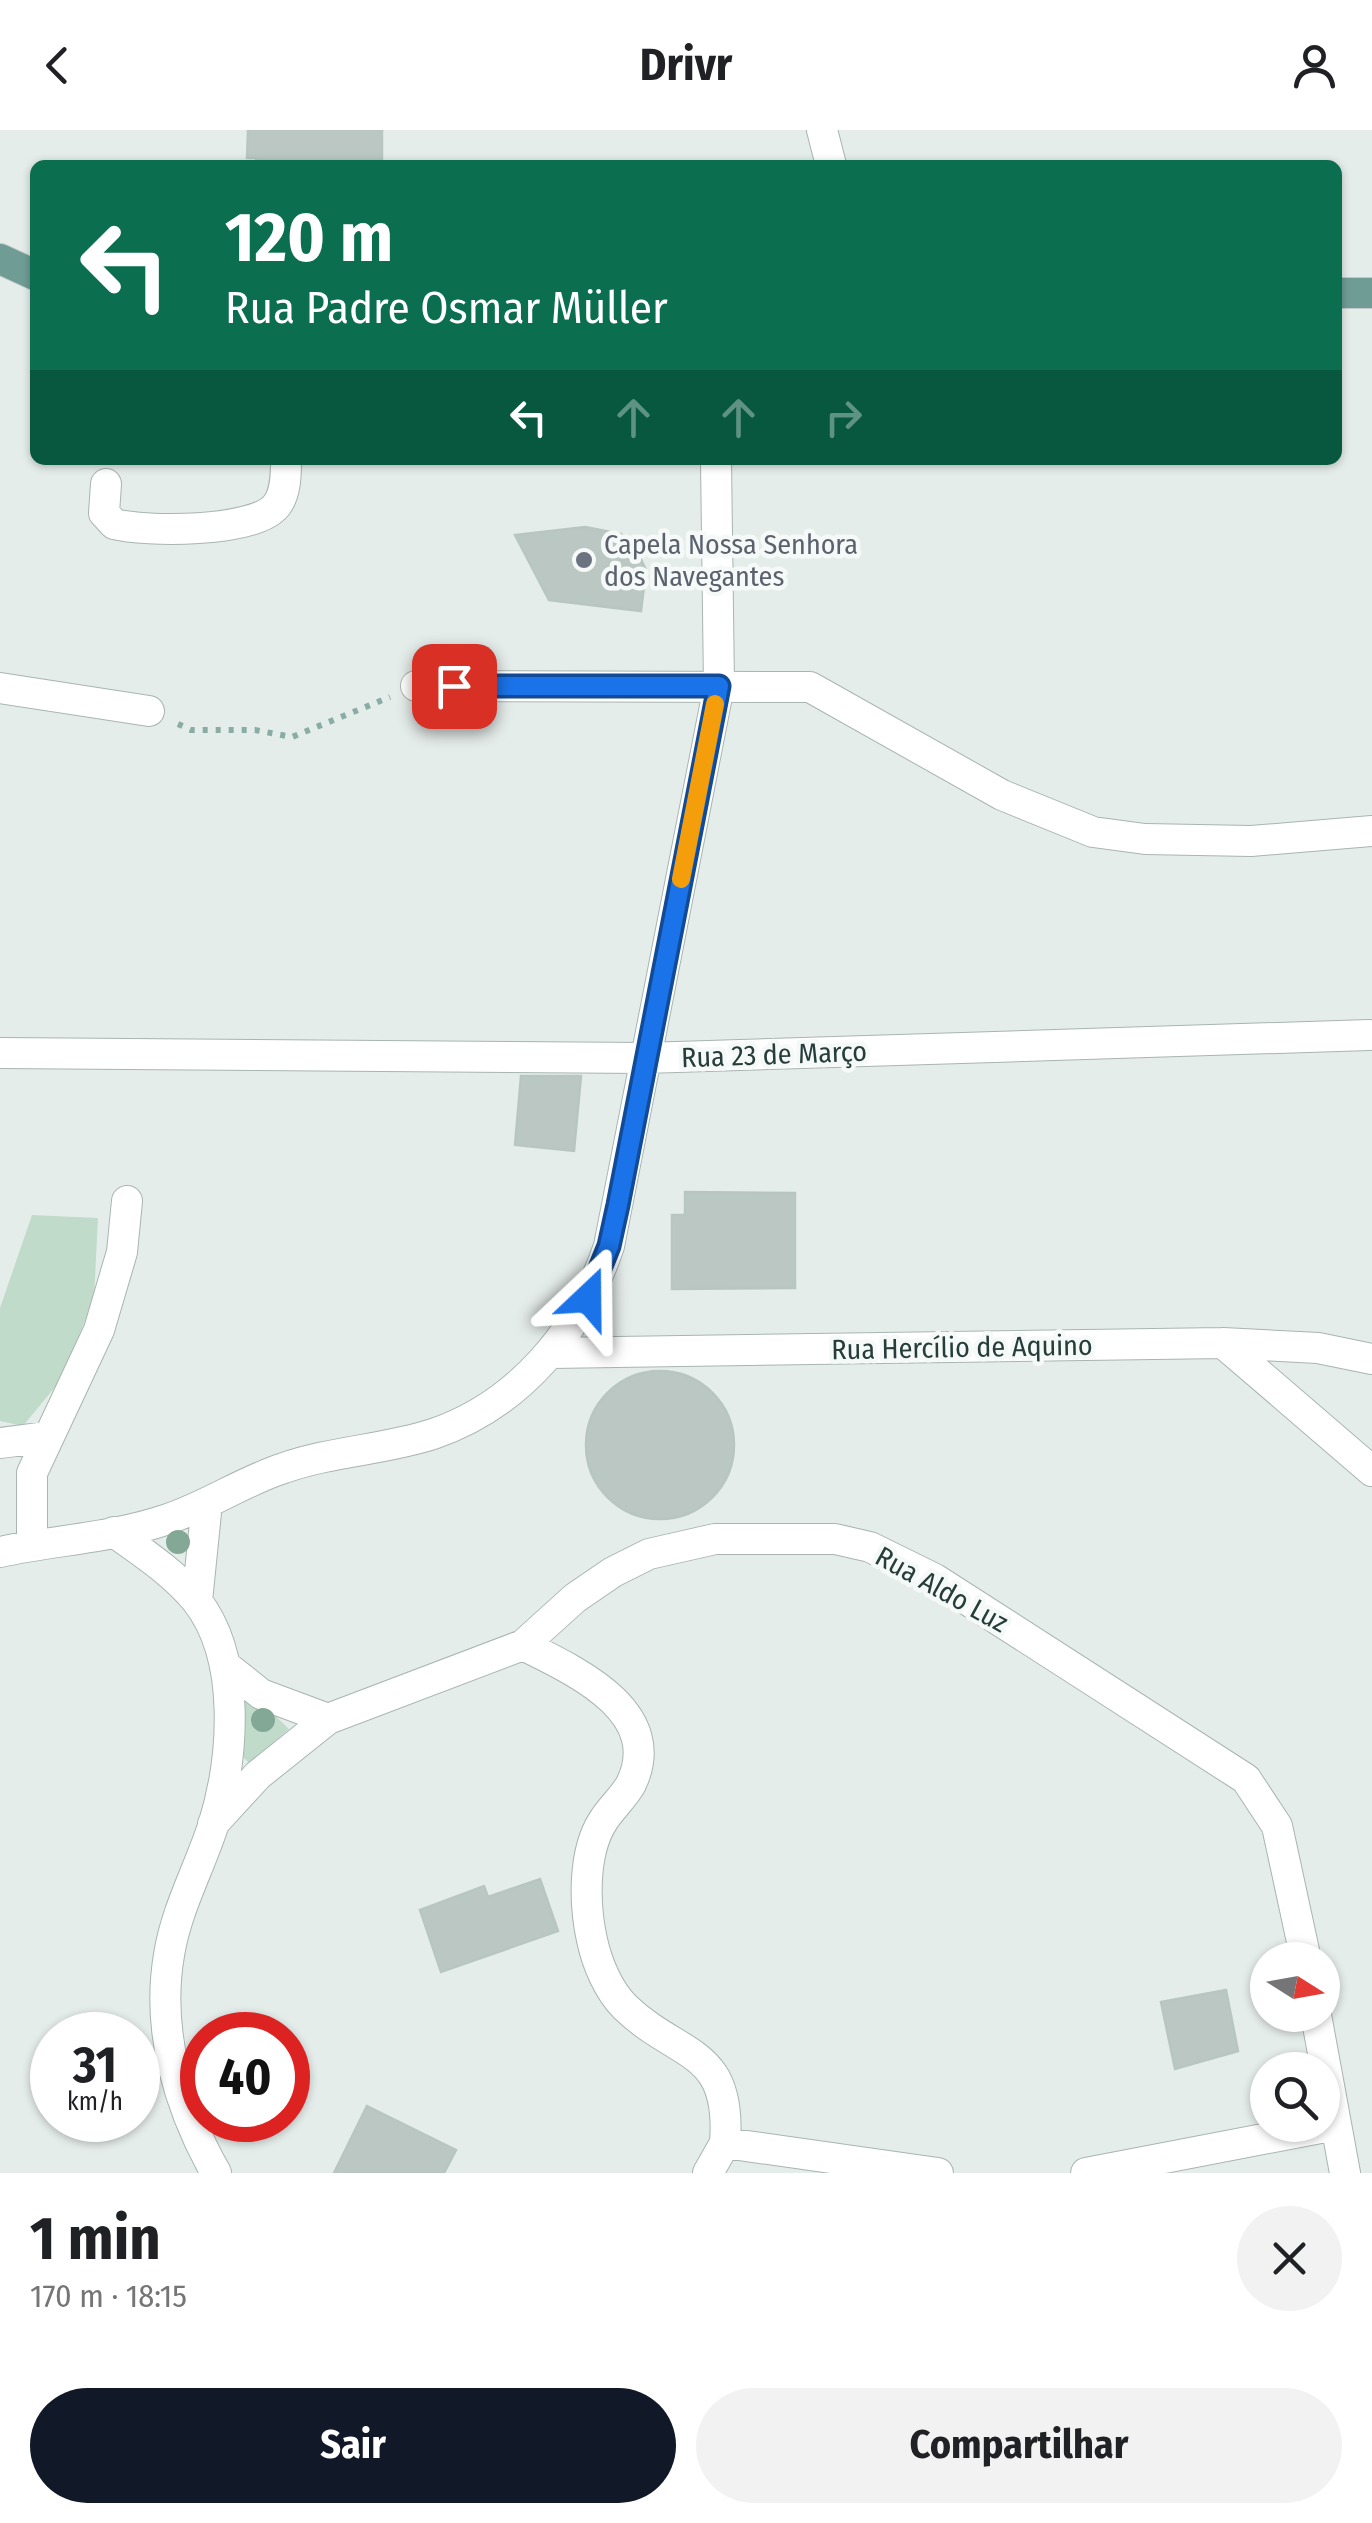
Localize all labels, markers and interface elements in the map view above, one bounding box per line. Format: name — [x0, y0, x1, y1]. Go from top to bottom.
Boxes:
icon: back — [30, 38, 85, 93]
text: Drivr — [640, 38, 732, 92]
icon: person — [1287, 38, 1342, 93]
text: 120 m — [225, 196, 393, 280]
icon: left — [60, 200, 190, 330]
text: Rua Padre Osmar Müller — [225, 281, 668, 335]
icon: left — [501, 390, 556, 445]
icon: ahead — [606, 390, 661, 445]
icon: ahead — [711, 390, 766, 445]
icon: right — [816, 390, 871, 445]
place label: Capela Nossa Senhora dos Navegantes — [604, 528, 858, 593]
marker: Capela Nossa Senhora dos Navegantes — [573, 549, 595, 571]
pin — [412, 644, 497, 729]
icon: arrive — [427, 659, 482, 714]
street label: Rua 23 de Março — [681, 1035, 867, 1074]
position arrow — [536, 1246, 640, 1350]
street label: Rua Hercílio de Aquino — [831, 1329, 1093, 1366]
street label: Rua Aldo Luz — [870, 1540, 1014, 1639]
north arrow — [1250, 1942, 1340, 2032]
map controls — [1250, 1942, 1340, 2142]
speed limit sign: 40 — [180, 2012, 310, 2142]
text: 31 — [73, 2035, 117, 2095]
button: search — [1250, 2052, 1340, 2142]
text: km/h — [67, 2087, 123, 2117]
text: 1 min — [30, 2203, 161, 2275]
button: close — [1237, 2206, 1342, 2311]
text: 170 m · 18:15 — [30, 2277, 187, 2315]
button: Sair — [30, 2388, 676, 2503]
button: Compartilhar — [696, 2388, 1342, 2503]

